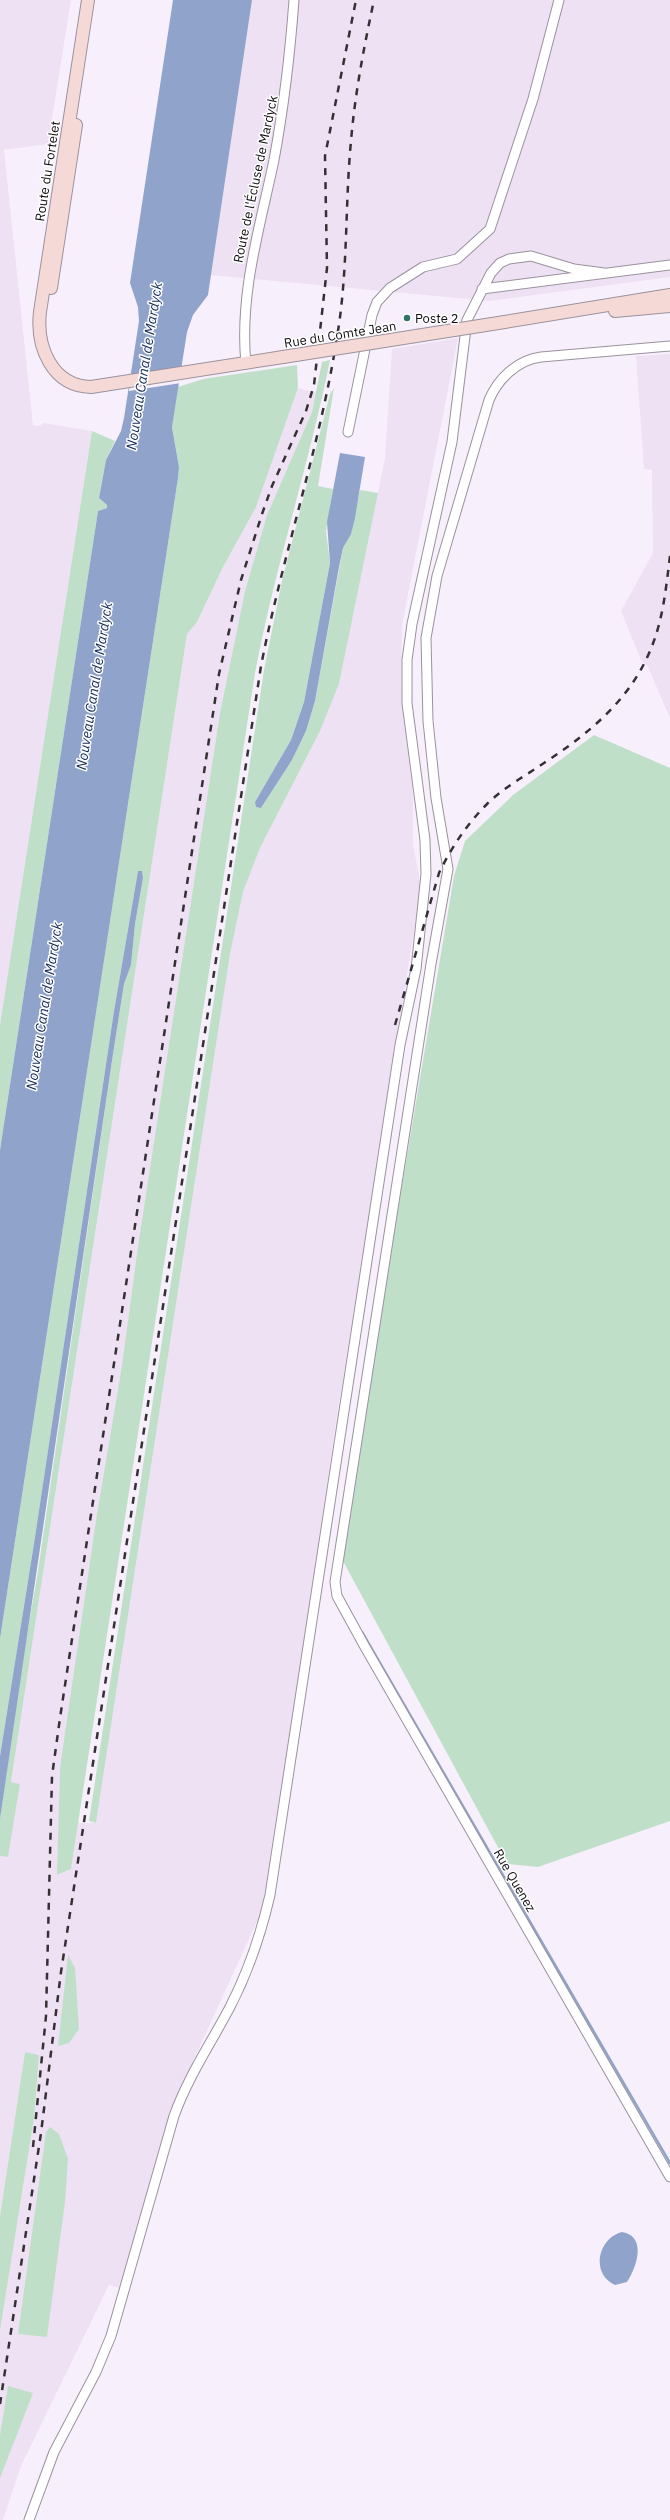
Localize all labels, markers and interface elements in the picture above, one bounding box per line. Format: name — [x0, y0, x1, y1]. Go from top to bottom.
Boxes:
street label: Route de l'Écluse de Mardyck — [229, 94, 282, 264]
street label: Route du Fortelet — [31, 120, 64, 223]
water label: Nouveau Canal de Mardyck — [122, 280, 166, 451]
place label: Poste 2 — [415, 310, 459, 327]
marker: Poste 2 — [402, 313, 412, 323]
street label: Rue du Comte Jean — [283, 317, 397, 352]
water label: Nouveau Canal de Mardyck — [72, 600, 116, 771]
water label: Nouveau Canal de Mardyck — [22, 920, 66, 1091]
street label: Rue Quenez — [490, 1846, 539, 1915]

